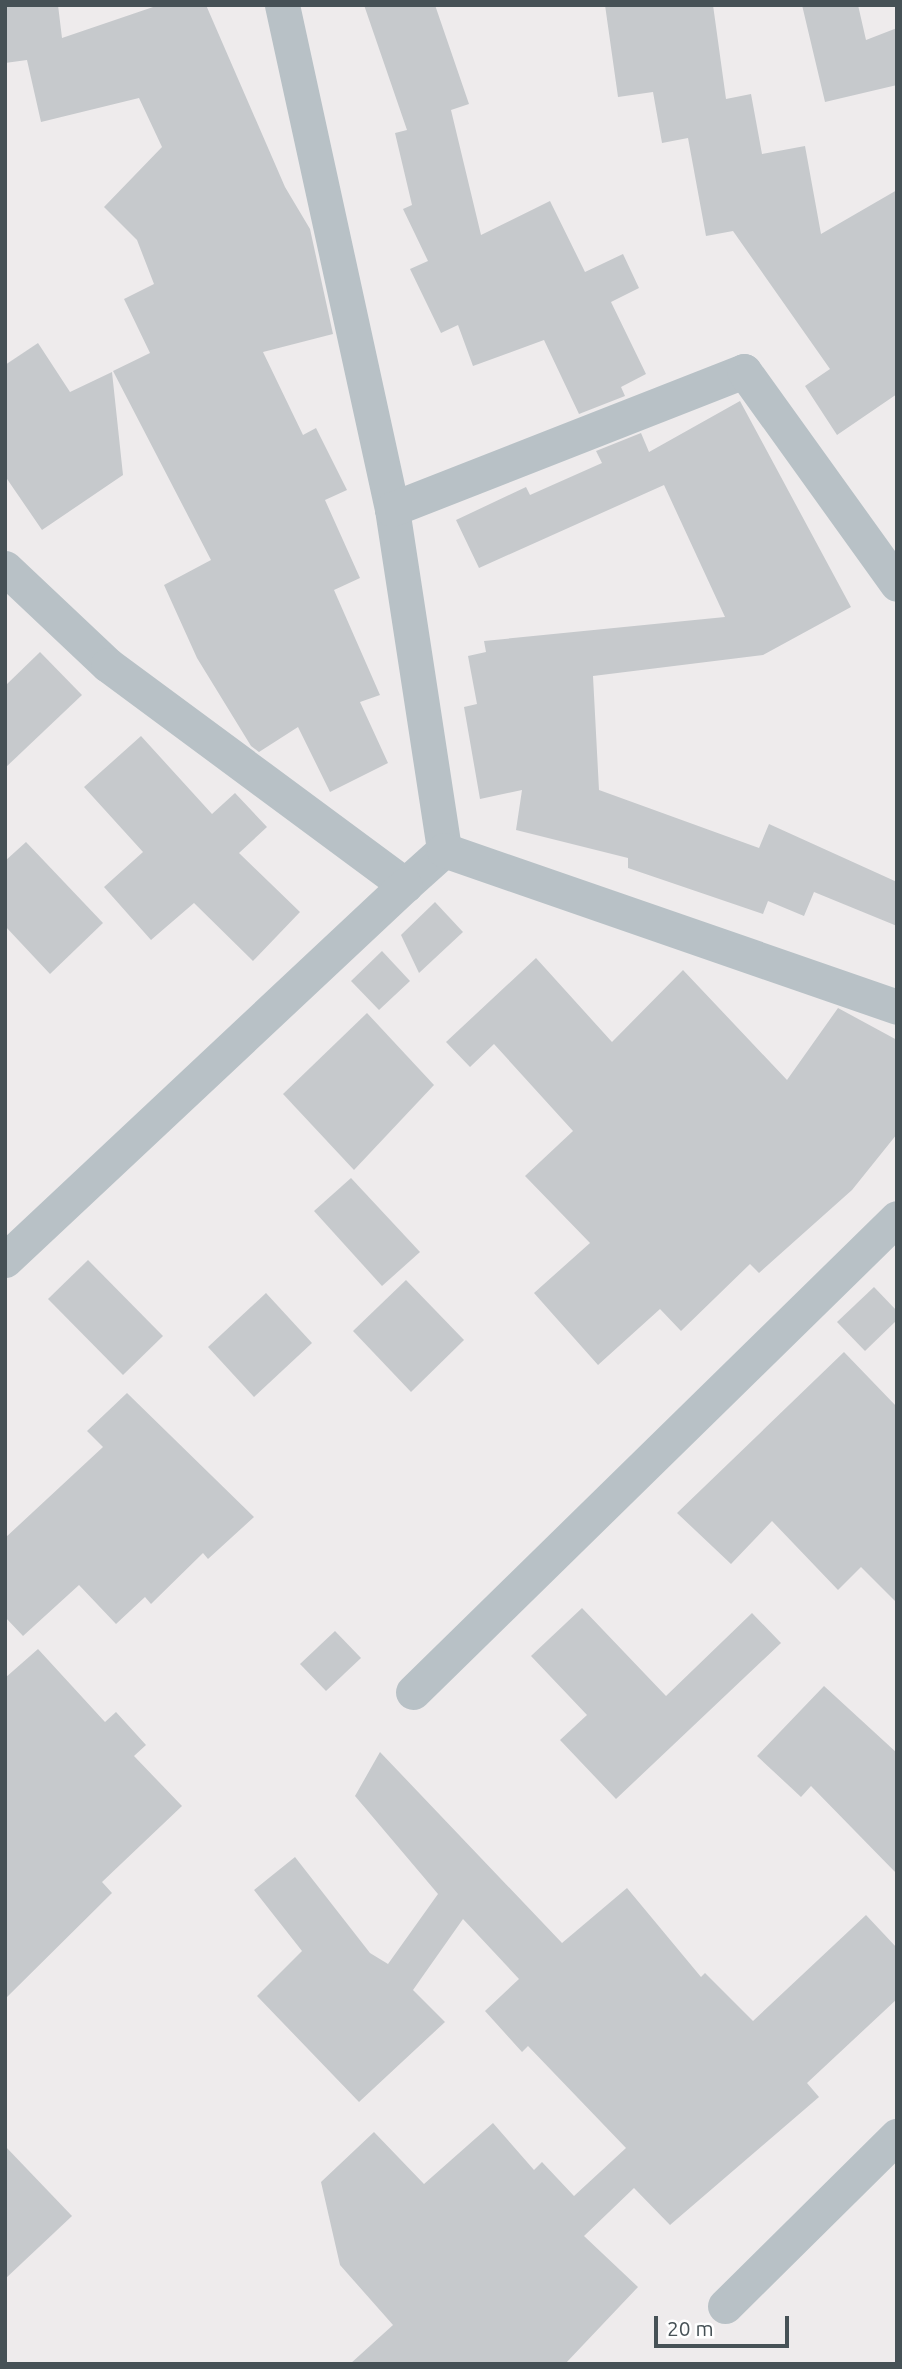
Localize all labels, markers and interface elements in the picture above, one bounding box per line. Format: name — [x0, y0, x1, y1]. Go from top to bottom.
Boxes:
scale bar — [657, 2302, 792, 2346]
text: 20 m — [667, 2316, 714, 2340]

